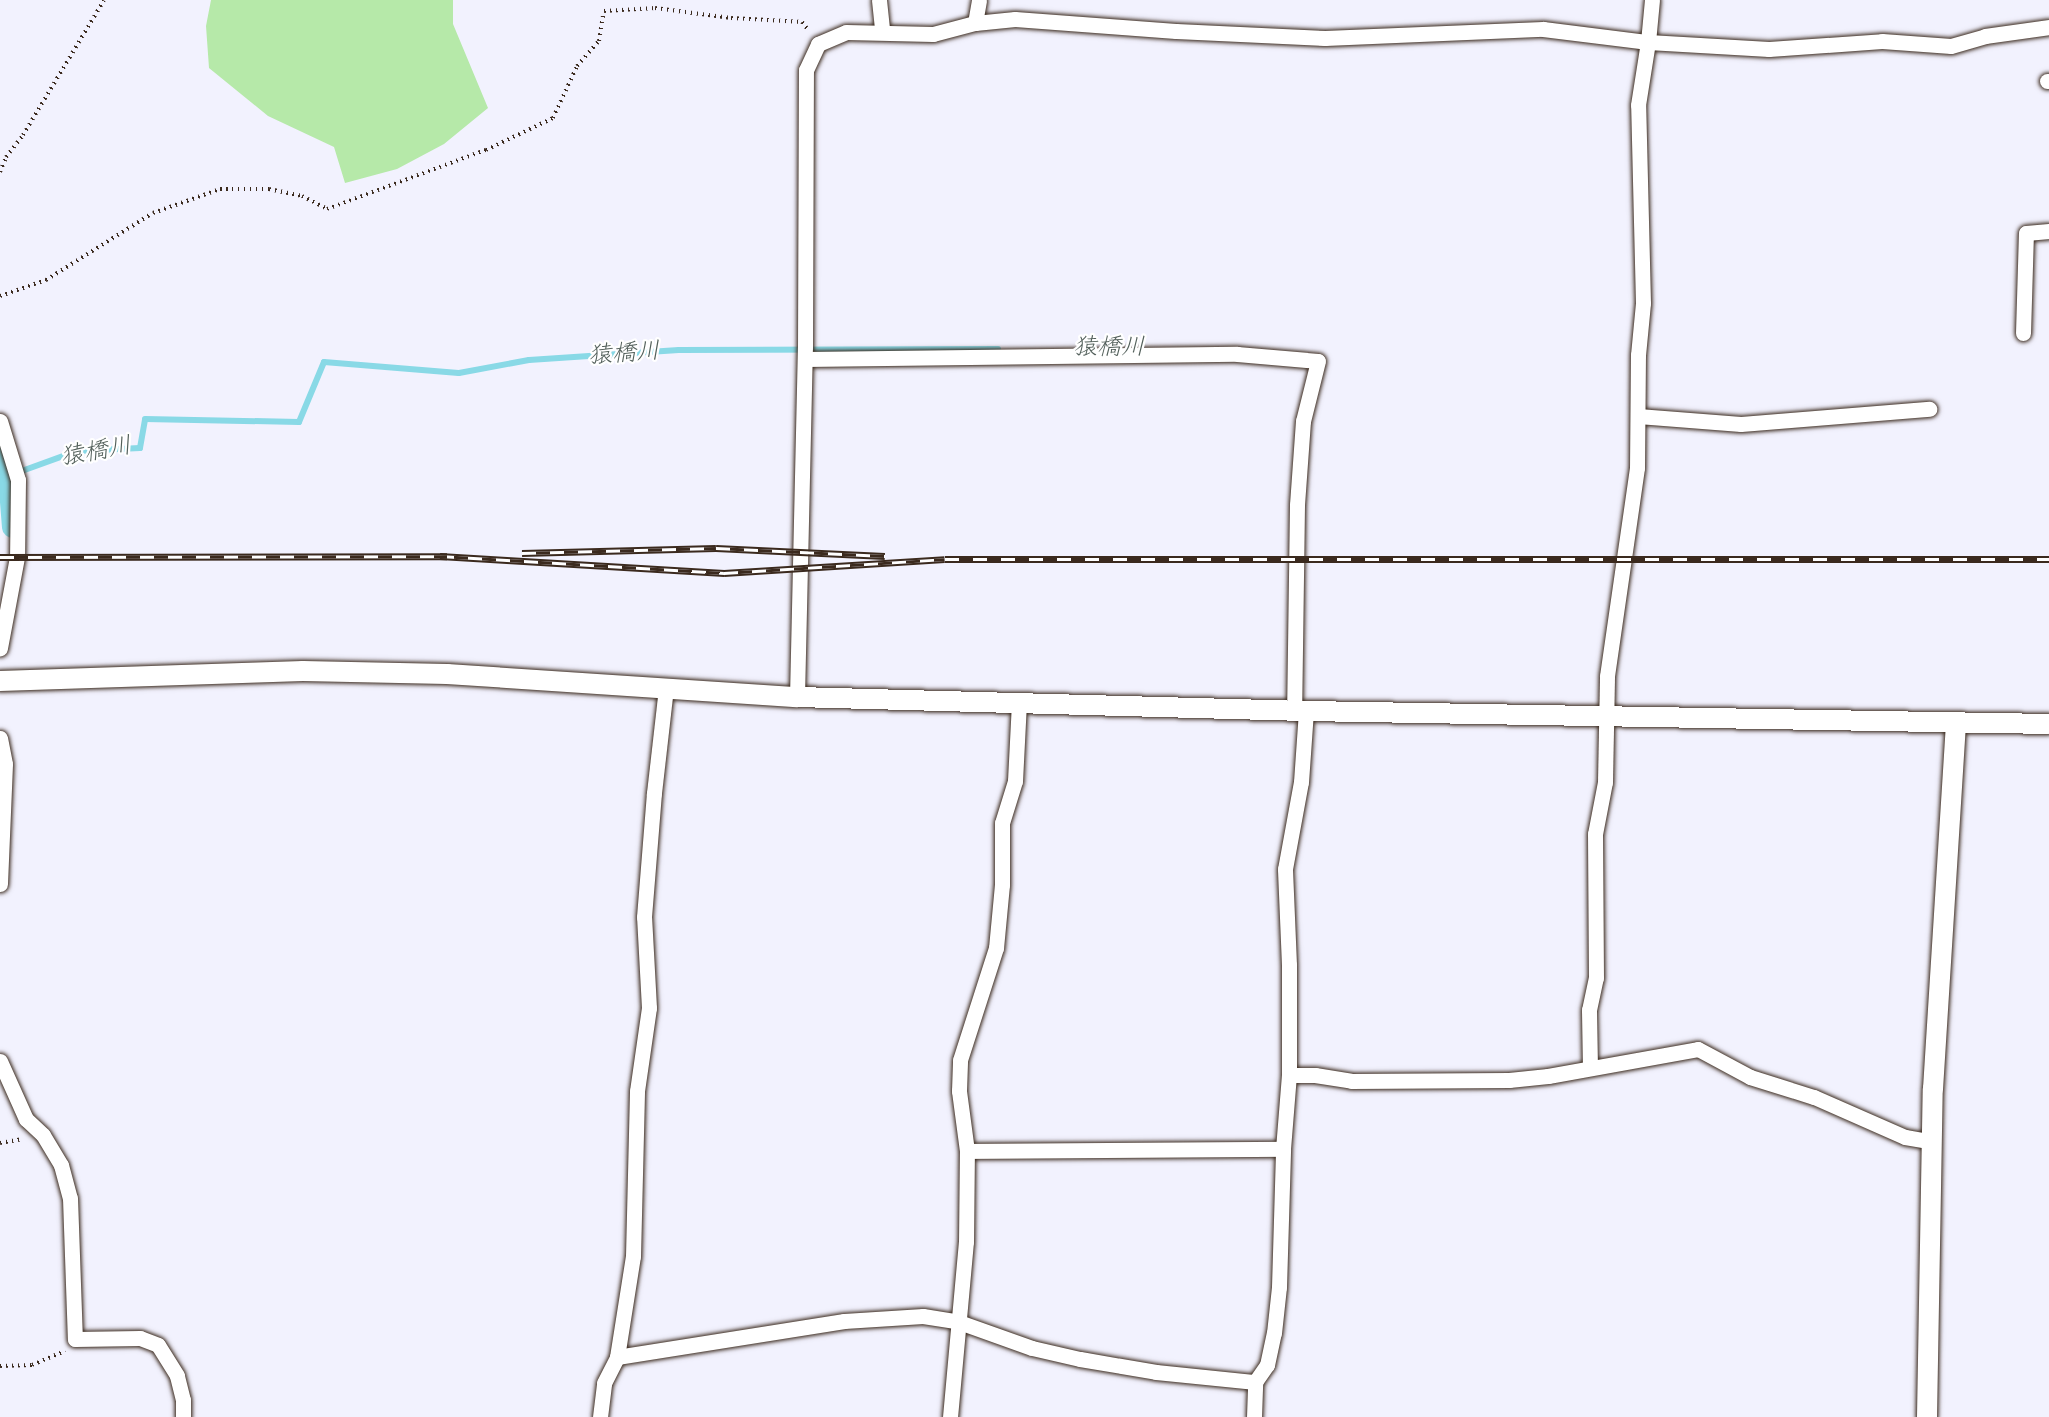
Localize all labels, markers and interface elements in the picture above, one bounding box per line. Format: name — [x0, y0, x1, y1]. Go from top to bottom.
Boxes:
water label: 猿橋川 — [1073, 334, 1145, 362]
water label: 猿橋川 — [587, 337, 661, 371]
water label: 猿橋川 — [58, 432, 134, 472]

